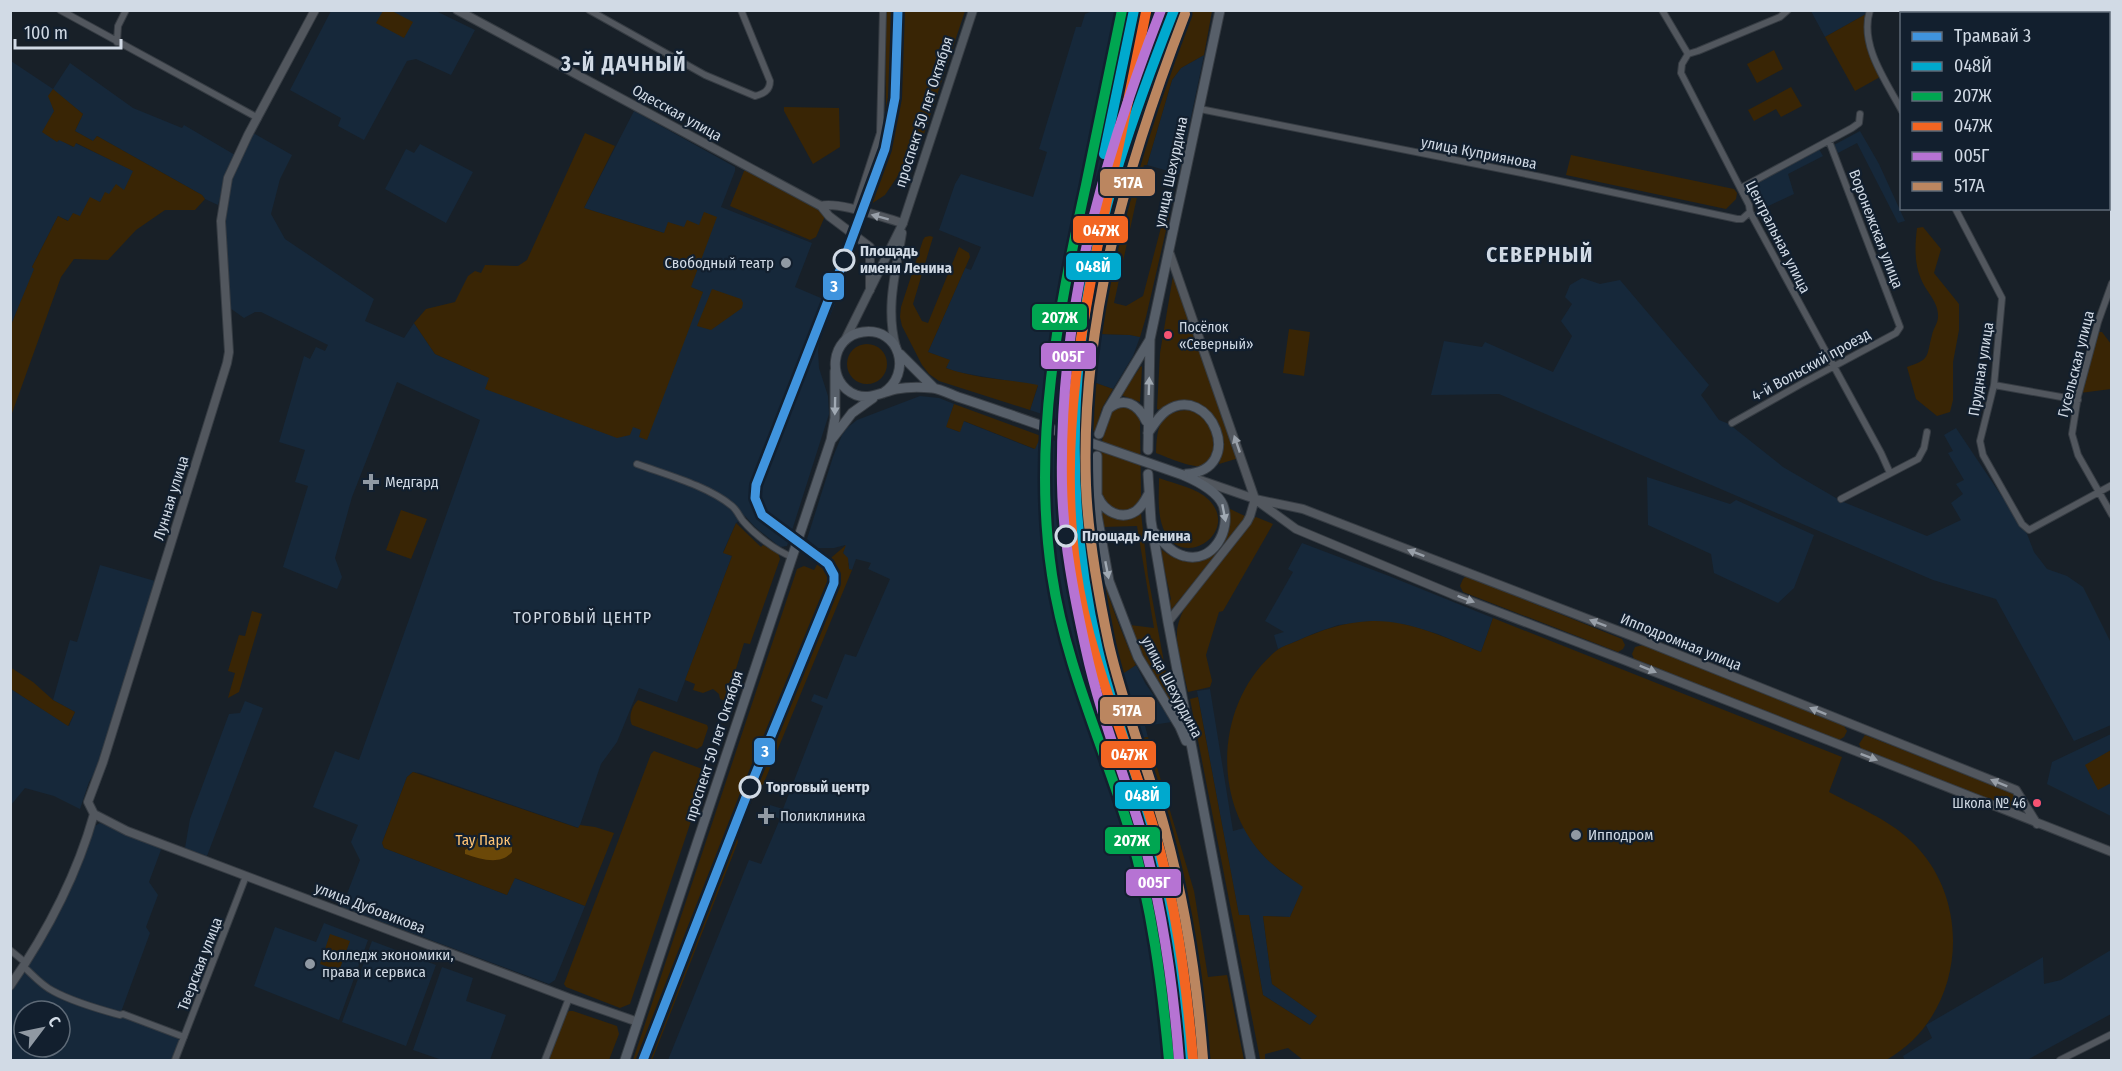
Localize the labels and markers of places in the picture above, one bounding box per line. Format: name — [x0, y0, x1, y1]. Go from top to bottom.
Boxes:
place label: Площадь имени Ленина — [860, 242, 952, 277]
marker: Площадь имени Ленина — [833, 249, 855, 271]
place label: Свободный театр — [664, 254, 774, 272]
marker: Свободный театр — [779, 256, 793, 270]
place label: Посёлок «Северный» — [1179, 319, 1253, 353]
marker: Посёлок «Северный» — [1162, 329, 1174, 341]
marker: Медгард — [362, 473, 380, 491]
place label: Медгард — [385, 473, 438, 491]
marker: Площадь Ленина — [1055, 525, 1077, 547]
place label: Площадь Ленина — [1082, 527, 1191, 545]
marker: Торговый центр — [739, 776, 761, 798]
place label: Торговый центр — [766, 778, 870, 796]
place label: Школа № 46 — [1952, 795, 2026, 812]
marker: Школа № 46 — [2031, 797, 2043, 809]
marker: Поликлиника — [757, 807, 775, 825]
place label: Поликлиника — [780, 807, 866, 825]
place label: Ипподром — [1588, 826, 1653, 844]
marker: Ипподром — [1569, 828, 1583, 842]
place label: Колледж экономики, права и сервиса — [322, 946, 454, 981]
marker: Колледж экономики, права и сервиса — [303, 957, 317, 971]

